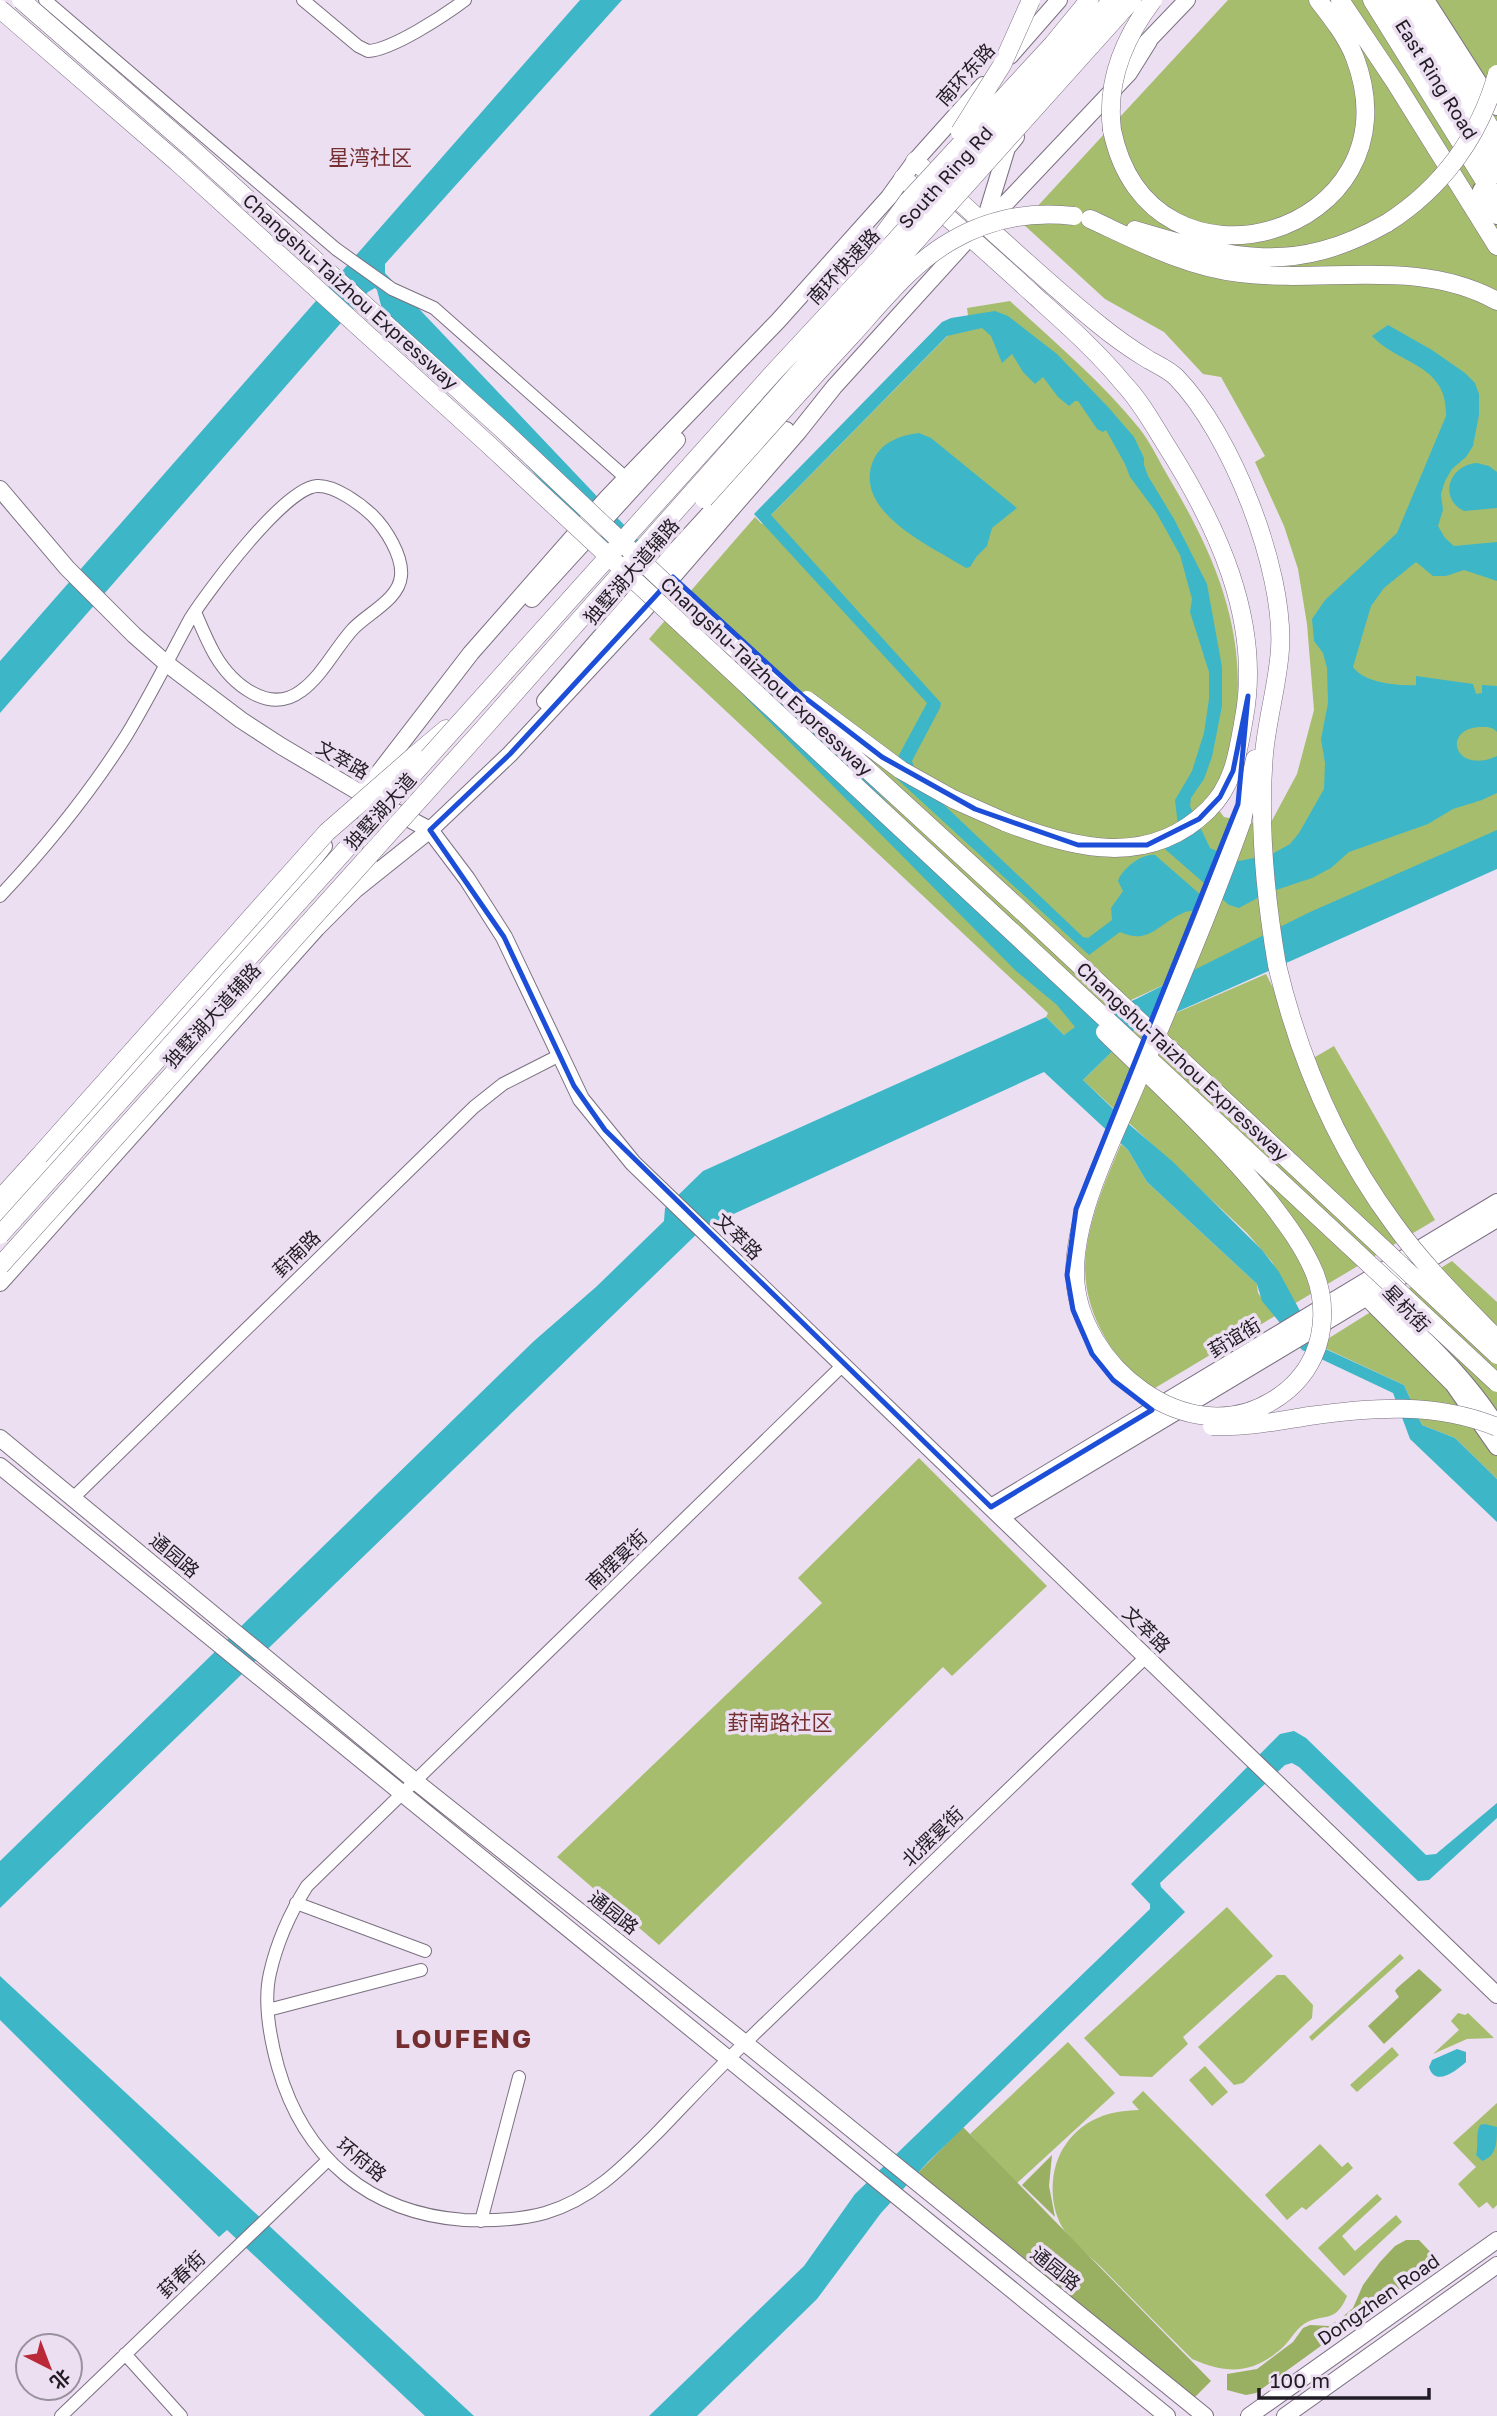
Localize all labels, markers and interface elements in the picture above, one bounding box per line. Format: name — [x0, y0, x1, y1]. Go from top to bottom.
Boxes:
street label: East Ring Road — [1391, 15, 1483, 143]
street label: 南环东路 — [931, 38, 999, 110]
street label: South Ring Rd — [893, 121, 997, 233]
district label: 星湾社区 — [328, 144, 412, 170]
street label: Changshu-Taizhou Expressway — [239, 188, 464, 394]
street label: 南环快速路 — [802, 223, 884, 309]
street label: 独墅湖大道辅路 — [579, 513, 683, 629]
street label: Changshu-Taizhou Expressway — [656, 572, 878, 781]
street label: 文萃路 — [313, 735, 373, 783]
street label: 独墅湖大道 — [340, 768, 420, 854]
street label: Changshu-Taizhou Expressway — [1072, 957, 1294, 1166]
street label: 独墅湖大道辅路 — [159, 958, 265, 1072]
street label: 文萃路 — [711, 1208, 767, 1264]
street label: 葑南路 — [268, 1225, 324, 1281]
street label: 星杭街 — [1379, 1280, 1435, 1336]
street label: 葑谊街 — [1204, 1312, 1264, 1362]
street label: 南摆宴街 — [581, 1524, 651, 1594]
street label: 通园路 — [146, 1528, 204, 1582]
street label: 文萃路 — [1119, 1601, 1175, 1657]
district label: 葑南路社区 — [728, 1709, 833, 1735]
street label: 北摆宴街 — [897, 1801, 967, 1871]
street label: 通园路 — [584, 1885, 644, 1939]
district label: LOUFENG — [395, 2023, 533, 2054]
street label: 环府路 — [333, 2132, 391, 2186]
street label: 通园路 — [1027, 2241, 1085, 2295]
street label: 葑春街 — [153, 2246, 209, 2302]
street label: Dongzhen Road — [1313, 2248, 1443, 2350]
north arrow — [14, 2332, 84, 2402]
scale bar — [1259, 2356, 1429, 2400]
text: 北 — [46, 2365, 75, 2395]
text: 100 m — [1270, 2367, 1330, 2393]

